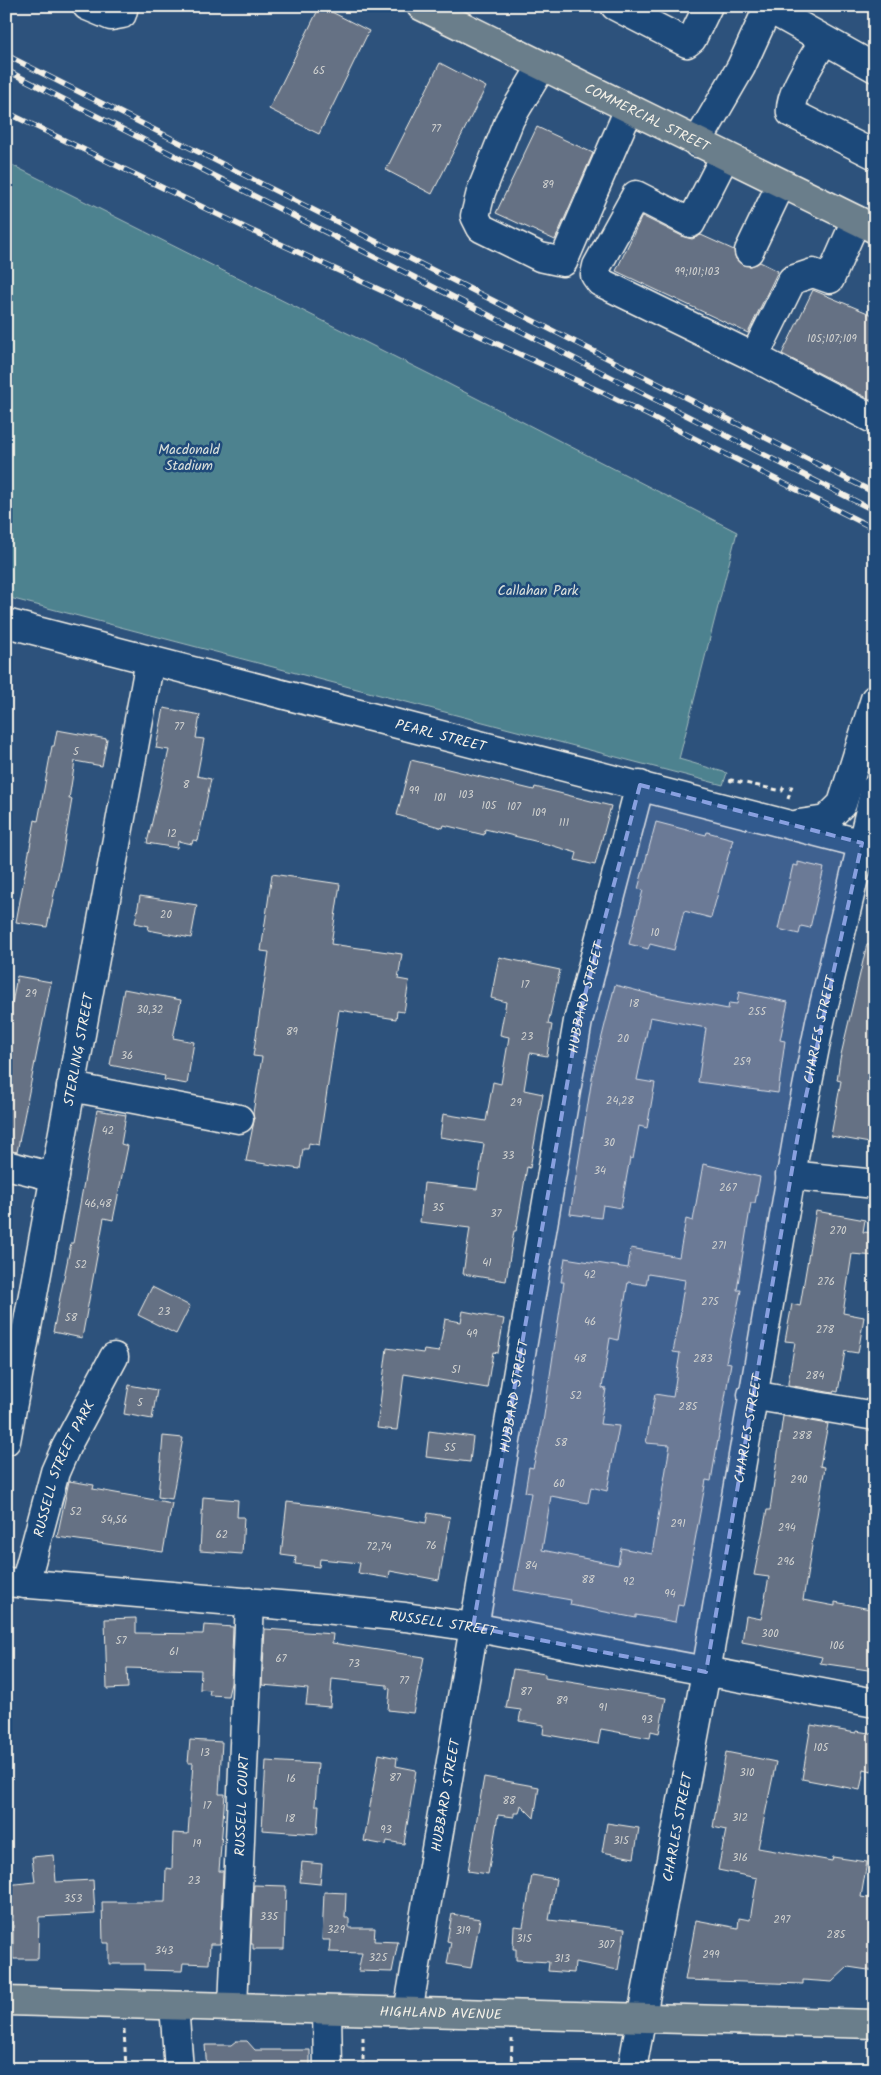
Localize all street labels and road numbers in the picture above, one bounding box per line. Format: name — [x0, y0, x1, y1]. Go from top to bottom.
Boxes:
street label: COMMERCIAL STREET — [580, 78, 714, 159]
street label: PEARL STREET — [393, 714, 490, 759]
street label: HUBBARD STREET — [563, 938, 611, 1055]
street label: CHARLES STREET — [798, 972, 843, 1086]
street label: STERLING STREET — [58, 990, 101, 1108]
street label: HUBBARD STREET — [494, 1337, 535, 1454]
street label: CHARLES STREET — [729, 1371, 769, 1485]
street label: RUSSELL STREET PARK — [28, 1396, 101, 1540]
street label: RUSSELL STREET — [389, 1606, 499, 1643]
street label: HUBBARD STREET — [426, 1736, 467, 1853]
street label: RUSSELL COURT — [229, 1752, 256, 1856]
street label: CHARLES STREET — [657, 1770, 699, 1884]
street label: HIGHLAND AVENUE — [379, 2001, 503, 2026]

